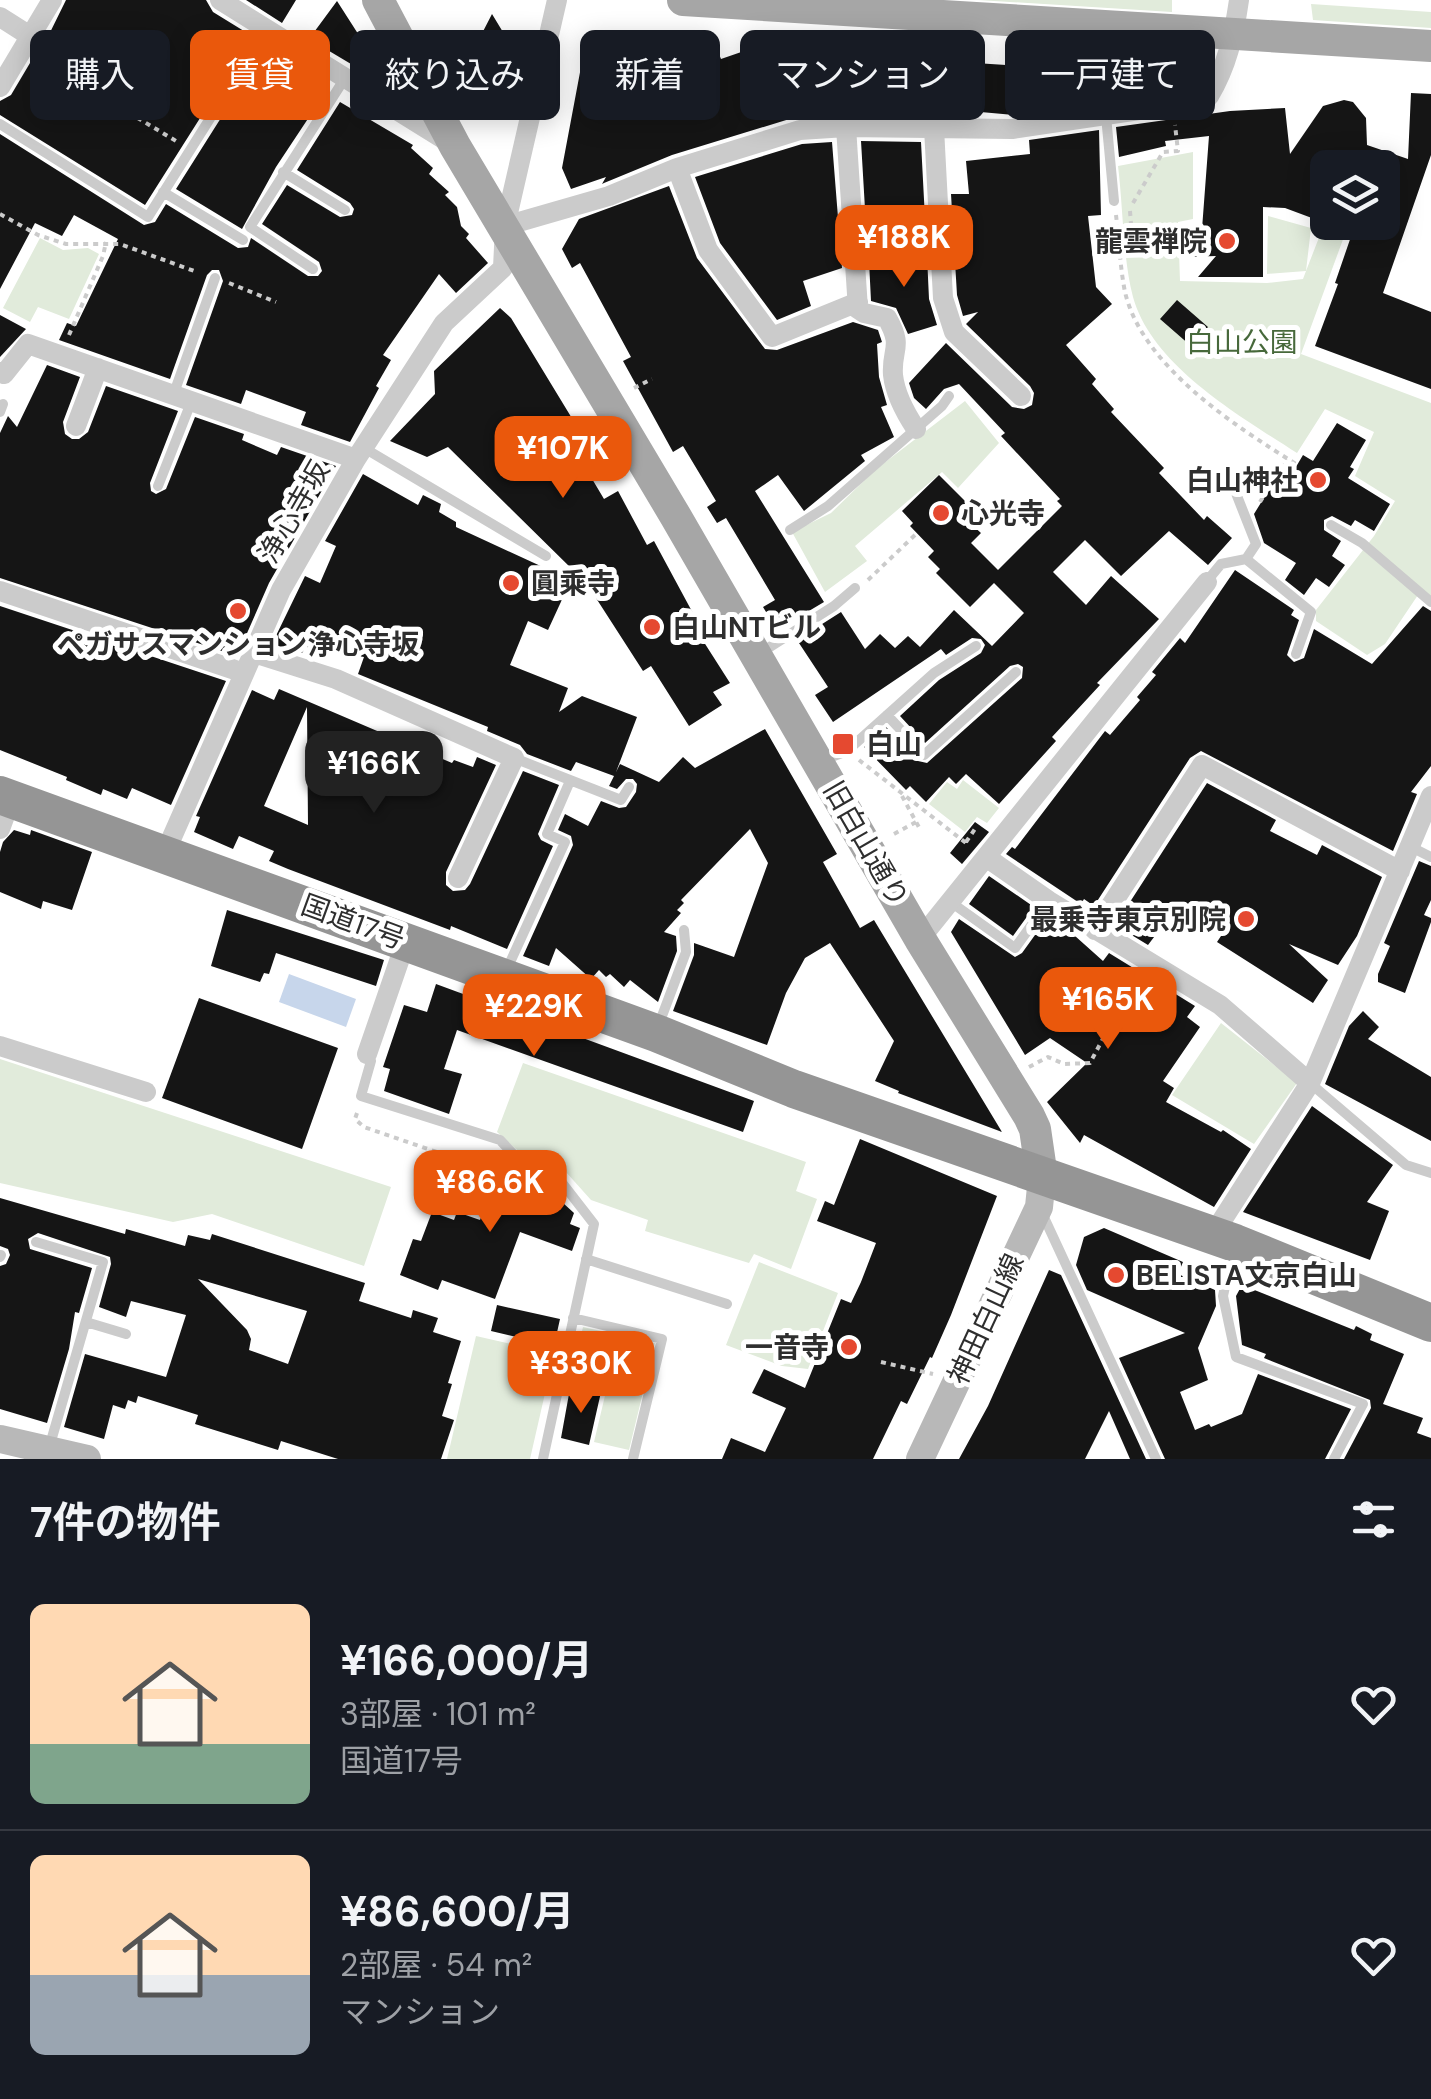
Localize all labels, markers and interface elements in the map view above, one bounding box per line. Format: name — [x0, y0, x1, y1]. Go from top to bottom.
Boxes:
chip: 購入 — [30, 30, 170, 120]
chip: 賃貸 — [190, 30, 330, 120]
chip: 絞り込み — [350, 30, 560, 120]
chip: 新着 — [580, 30, 720, 120]
chip: マンション — [740, 30, 985, 120]
chip: 一戸建て — [1005, 30, 1215, 120]
map controls — [1310, 150, 1400, 240]
button: layers — [1310, 150, 1400, 240]
pin: ¥188K — [834, 205, 974, 290]
text: ¥188K — [857, 216, 951, 258]
place label: 龍雲禅院 — [1095, 223, 1207, 260]
marker: 龍雲禅院 — [1216, 230, 1238, 252]
park label: 白山公園 — [1186, 324, 1298, 361]
pin: ¥107K — [493, 416, 633, 501]
text: ¥107K — [517, 427, 609, 469]
street label: 浄心寺坂 — [250, 454, 338, 570]
place label: 白山神社 — [1186, 462, 1298, 499]
marker: 白山神社 — [1307, 469, 1329, 491]
place label: 心光寺 — [961, 495, 1045, 532]
marker: 心光寺 — [930, 502, 952, 524]
place label: 圓乘寺 — [531, 565, 615, 602]
marker: 圓乘寺 — [500, 572, 522, 594]
marker: ペガサスマンション浄心寺坂 — [227, 600, 249, 622]
place label: 白山NTビル — [672, 609, 821, 646]
marker: 白山NTビル — [641, 616, 663, 638]
place label: ペガサスマンション浄心寺坂 — [57, 626, 419, 663]
place label: 白山 — [866, 726, 922, 763]
pin: ¥166K — [304, 731, 444, 816]
marker: 白山 — [830, 731, 856, 757]
text: ¥166K — [327, 742, 421, 784]
street label: 旧白山通り — [815, 774, 917, 914]
street label: 国道17号 — [296, 886, 410, 958]
place label: 最乗寺東京別院 — [1030, 901, 1226, 938]
marker: 最乗寺東京別院 — [1235, 908, 1257, 930]
pin: ¥165K — [1038, 967, 1178, 1052]
pin: ¥229K — [464, 974, 604, 1059]
text: ¥165K — [1062, 978, 1154, 1020]
text: ¥229K — [485, 985, 583, 1027]
pin: ¥86.6K — [409, 1150, 571, 1235]
text: ¥86.6K — [436, 1161, 544, 1203]
street label: 神田白山線 — [940, 1248, 1032, 1390]
place label: BELISTA文京白山 — [1136, 1257, 1357, 1294]
marker: BELISTA文京白山 — [1105, 1264, 1127, 1286]
place label: 一音寺 — [745, 1329, 829, 1366]
pin: ¥330K — [511, 1331, 651, 1416]
marker: 一音寺 — [838, 1336, 860, 1358]
text: ¥330K — [530, 1342, 632, 1384]
icon: filters — [1346, 1492, 1401, 1547]
text: 7件の物件 — [30, 1495, 221, 1550]
text: ¥166,000/月 — [340, 1633, 593, 1688]
icon: home — [110, 1644, 230, 1764]
icon: heart — [1346, 1677, 1401, 1732]
text: 3部屋 · 101 m² — [340, 1693, 536, 1735]
text: 国道17号 — [340, 1740, 463, 1782]
text: ¥86,600/月 — [340, 1884, 575, 1939]
icon: home — [110, 1895, 230, 2015]
icon: heart — [1346, 1928, 1401, 1983]
text: 2部屋 · 54 m² — [340, 1944, 532, 1986]
text: マンション — [340, 1991, 500, 2033]

